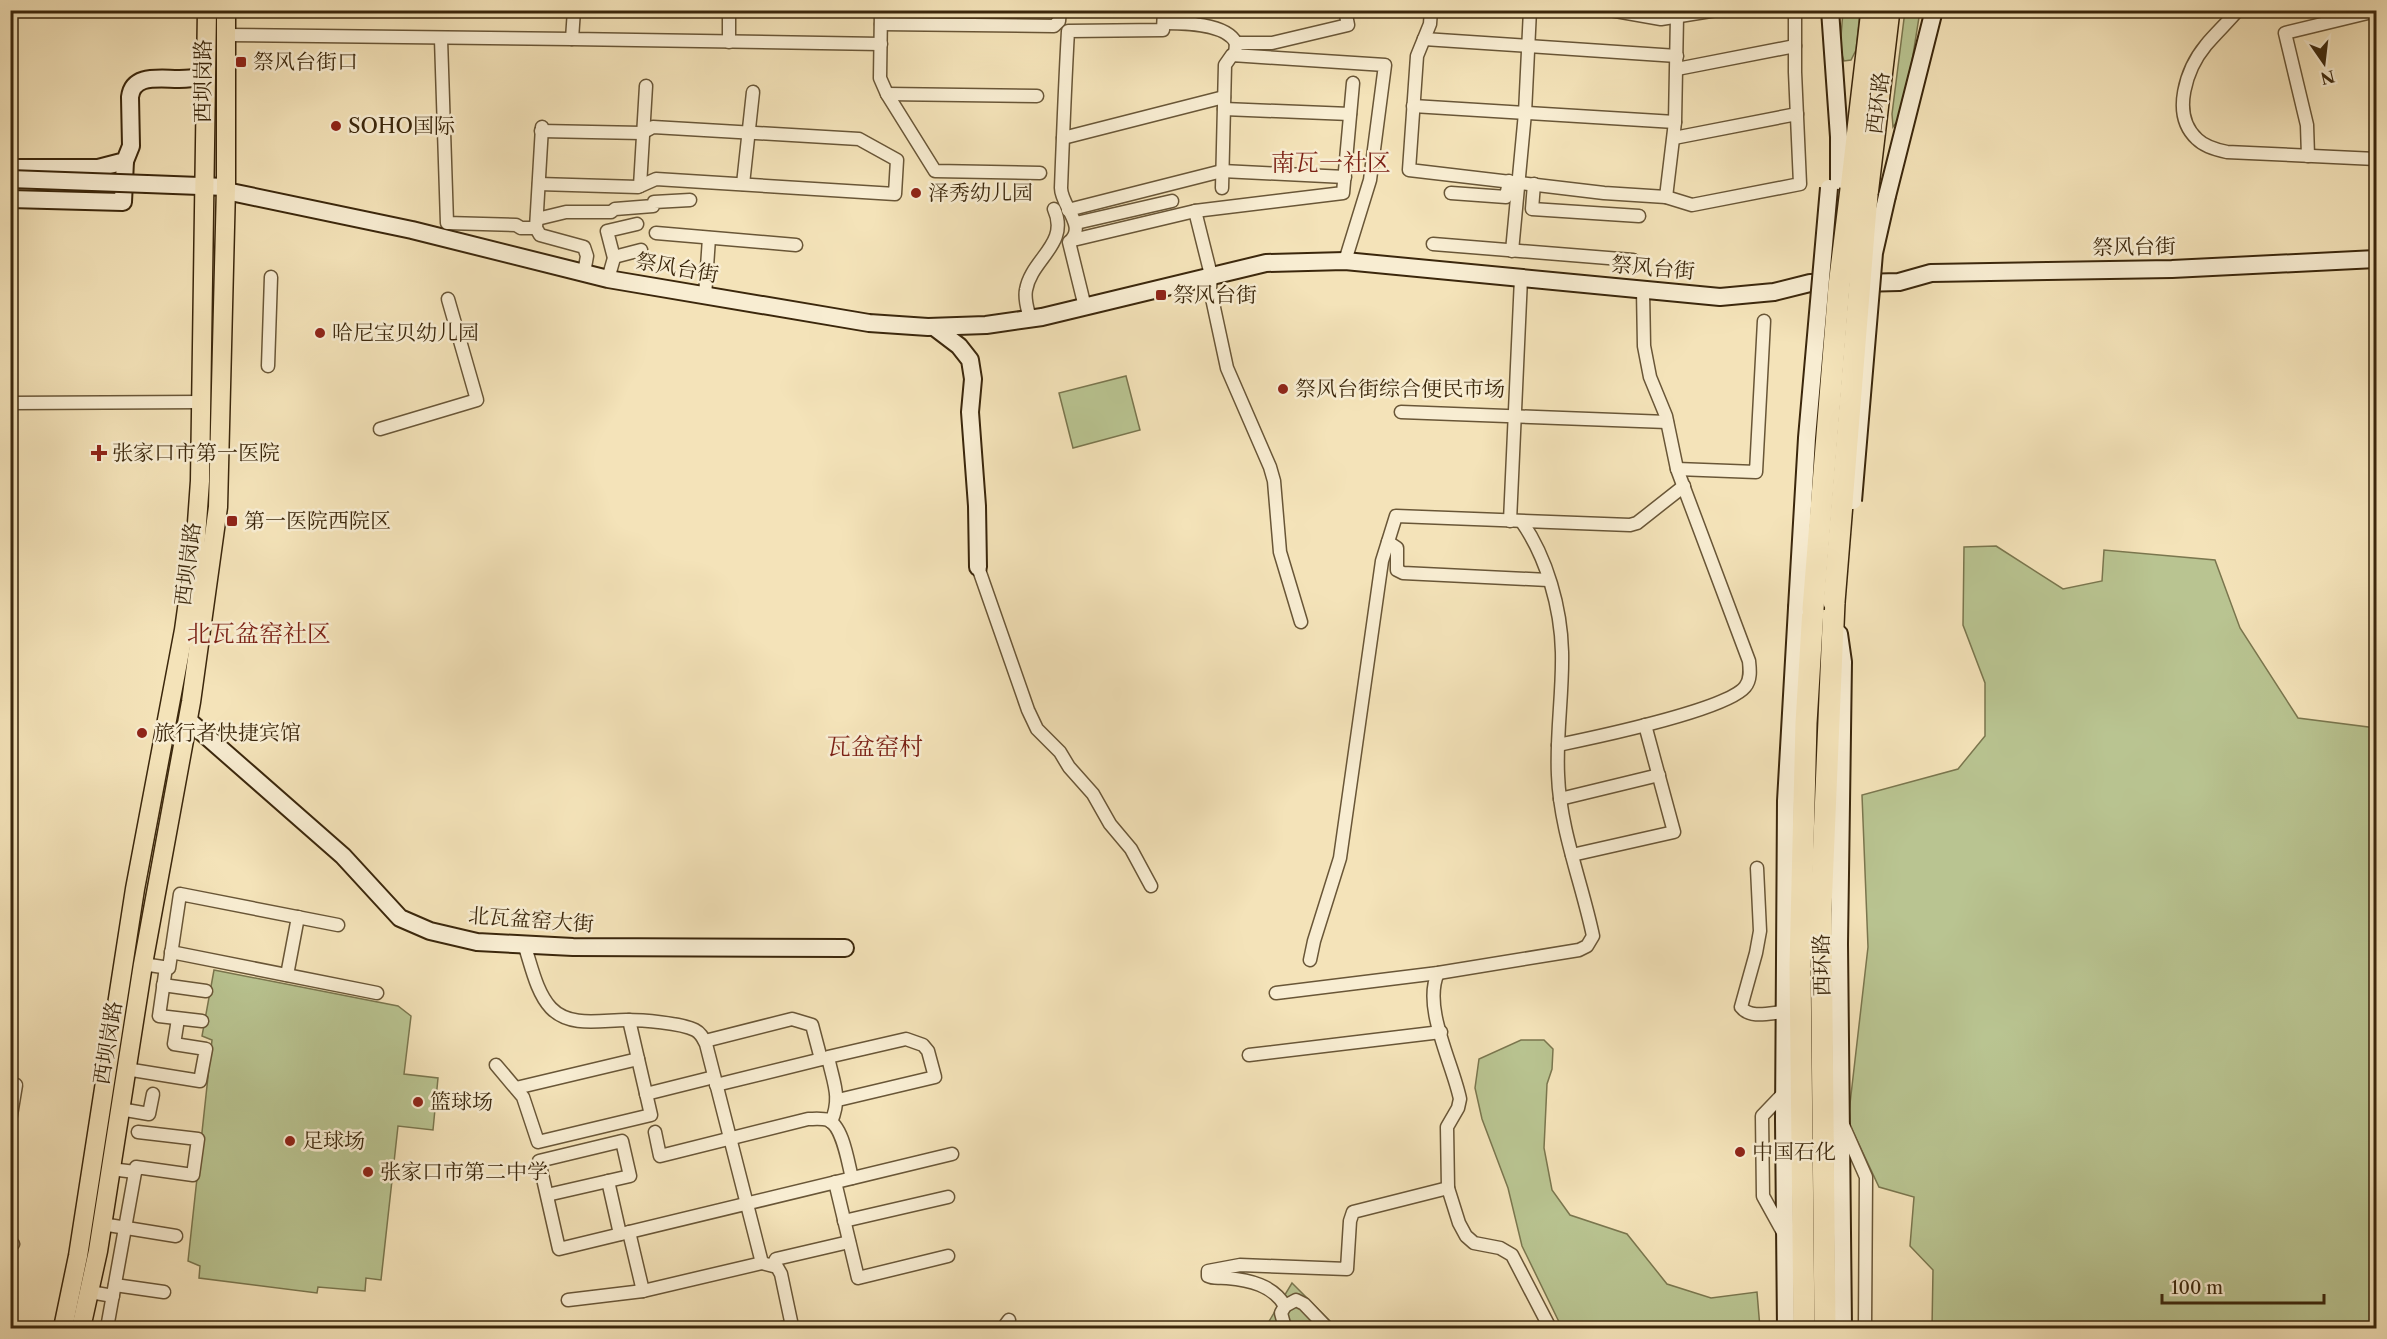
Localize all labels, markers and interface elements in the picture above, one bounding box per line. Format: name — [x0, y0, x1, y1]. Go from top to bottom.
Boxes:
north arrow — [2294, 33, 2354, 93]
street label: 西坝岗路 — [190, 39, 215, 123]
place label: 祭风台街口 — [253, 49, 358, 74]
marker: 祭风台街口 — [234, 55, 248, 69]
text: N — [2318, 66, 2337, 89]
street label: 西环路 — [1861, 70, 1894, 136]
place label: SOHO国际 — [348, 113, 455, 138]
marker: SOHO国际 — [329, 119, 343, 133]
district label: 南瓦一社区 — [1271, 148, 1391, 177]
place label: 泽秀幼儿园 — [928, 180, 1033, 205]
marker: 泽秀幼儿园 — [909, 186, 923, 200]
street label: 祭风台街 — [2092, 233, 2176, 260]
street label: 祭风台街 — [634, 248, 721, 287]
street label: 祭风台街 — [1610, 251, 1696, 284]
place label: 祭风台街 — [1173, 282, 1257, 307]
marker: 祭风台街 — [1154, 288, 1168, 302]
place label: 哈尼宝贝幼儿园 — [332, 320, 479, 345]
marker: 哈尼宝贝幼儿园 — [313, 326, 327, 340]
place label: 祭风台街综合便民市场 — [1295, 376, 1505, 401]
marker: 祭风台街综合便民市场 — [1276, 382, 1290, 396]
place label: 张家口市第一医院 — [112, 440, 280, 465]
marker: 张家口市第一医院 — [90, 444, 108, 462]
place label: 第一医院西院区 — [244, 508, 391, 533]
marker: 第一医院西院区 — [225, 514, 239, 528]
street label: 西坝岗路 — [170, 521, 205, 607]
district label: 北瓦盆窑社区 — [187, 619, 331, 648]
place label: 旅行者快捷宾馆 — [154, 720, 301, 745]
marker: 旅行者快捷宾馆 — [135, 726, 149, 740]
district label: 瓦盆窑村 — [827, 732, 923, 761]
street label: 北瓦盆窑大街 — [467, 903, 595, 936]
street label: 西环路 — [1808, 933, 1835, 997]
street label: 西坝岗路 — [89, 999, 126, 1086]
place label: 篮球场 — [430, 1089, 493, 1114]
marker: 篮球场 — [411, 1095, 425, 1109]
place label: 足球场 — [302, 1128, 365, 1153]
marker: 足球场 — [283, 1134, 297, 1148]
place label: 中国石化 — [1752, 1139, 1836, 1164]
marker: 中国石化 — [1733, 1145, 1747, 1159]
place label: 张家口市第二中学 — [380, 1159, 548, 1184]
marker: 张家口市第二中学 — [361, 1165, 375, 1179]
scale bar — [2162, 1267, 2324, 1305]
text: 100 m — [2171, 1277, 2223, 1299]

